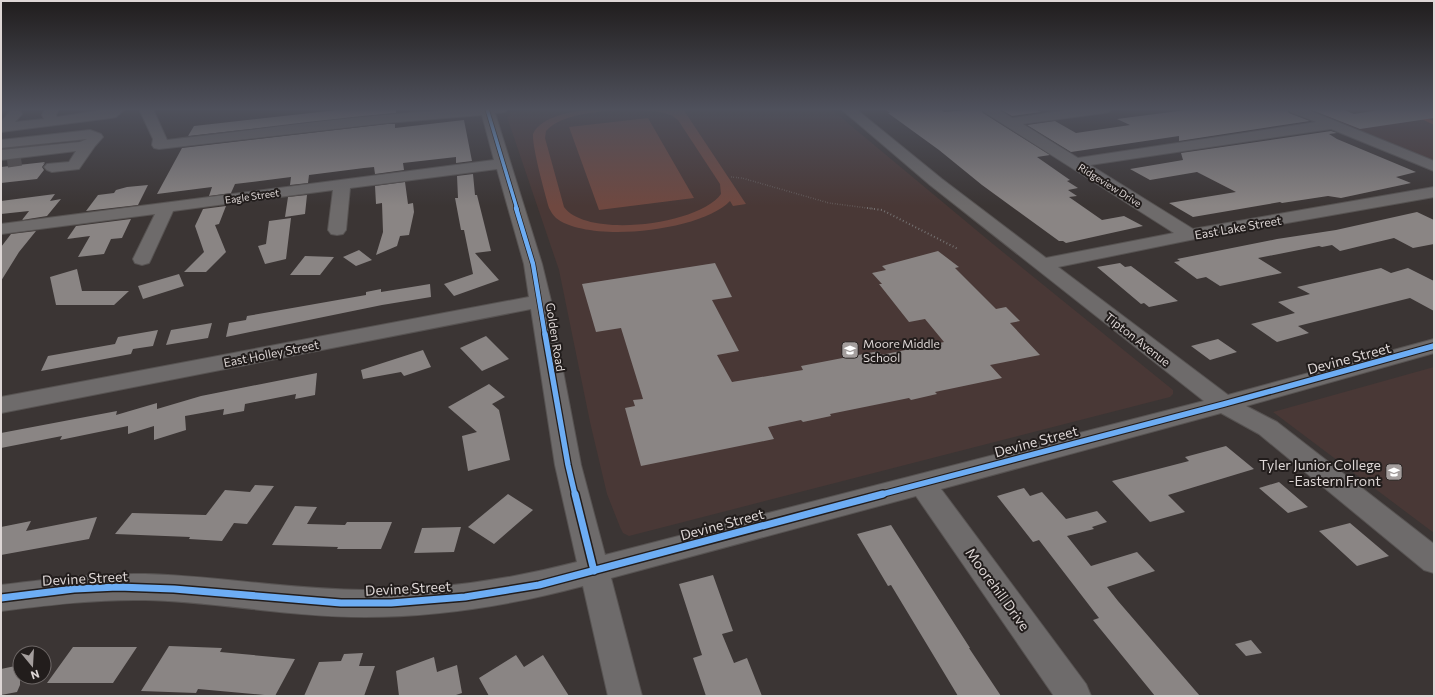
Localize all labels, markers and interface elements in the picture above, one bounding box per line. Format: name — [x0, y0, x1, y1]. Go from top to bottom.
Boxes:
street label: Ridgeview Drive — [1076, 161, 1144, 209]
street label: Eagle Street — [224, 186, 280, 206]
street label: East Lake Street — [1193, 212, 1283, 242]
street label: Golden Road — [544, 302, 568, 372]
street label: Tipton Avenue — [1103, 309, 1173, 369]
place label: Moore Middle School — [863, 336, 940, 364]
street label: East Holley Street — [222, 337, 320, 369]
street label: Devine Street — [1305, 339, 1393, 377]
school or university icon: Moore Middle School — [840, 340, 860, 360]
street label: Devine Street — [992, 422, 1080, 460]
place label: Tyler Junior College -Eastern Front — [1259, 456, 1381, 489]
school or university icon: Tyler Junior College -Eastern Front — [1384, 462, 1404, 482]
street label: Devine Street — [678, 505, 766, 543]
street label: Moorehill Drive — [962, 544, 1034, 634]
street label: Devine Street — [42, 567, 129, 589]
street label: Devine Street — [365, 577, 452, 599]
north arrow — [12, 645, 52, 685]
text: N — [29, 668, 41, 682]

